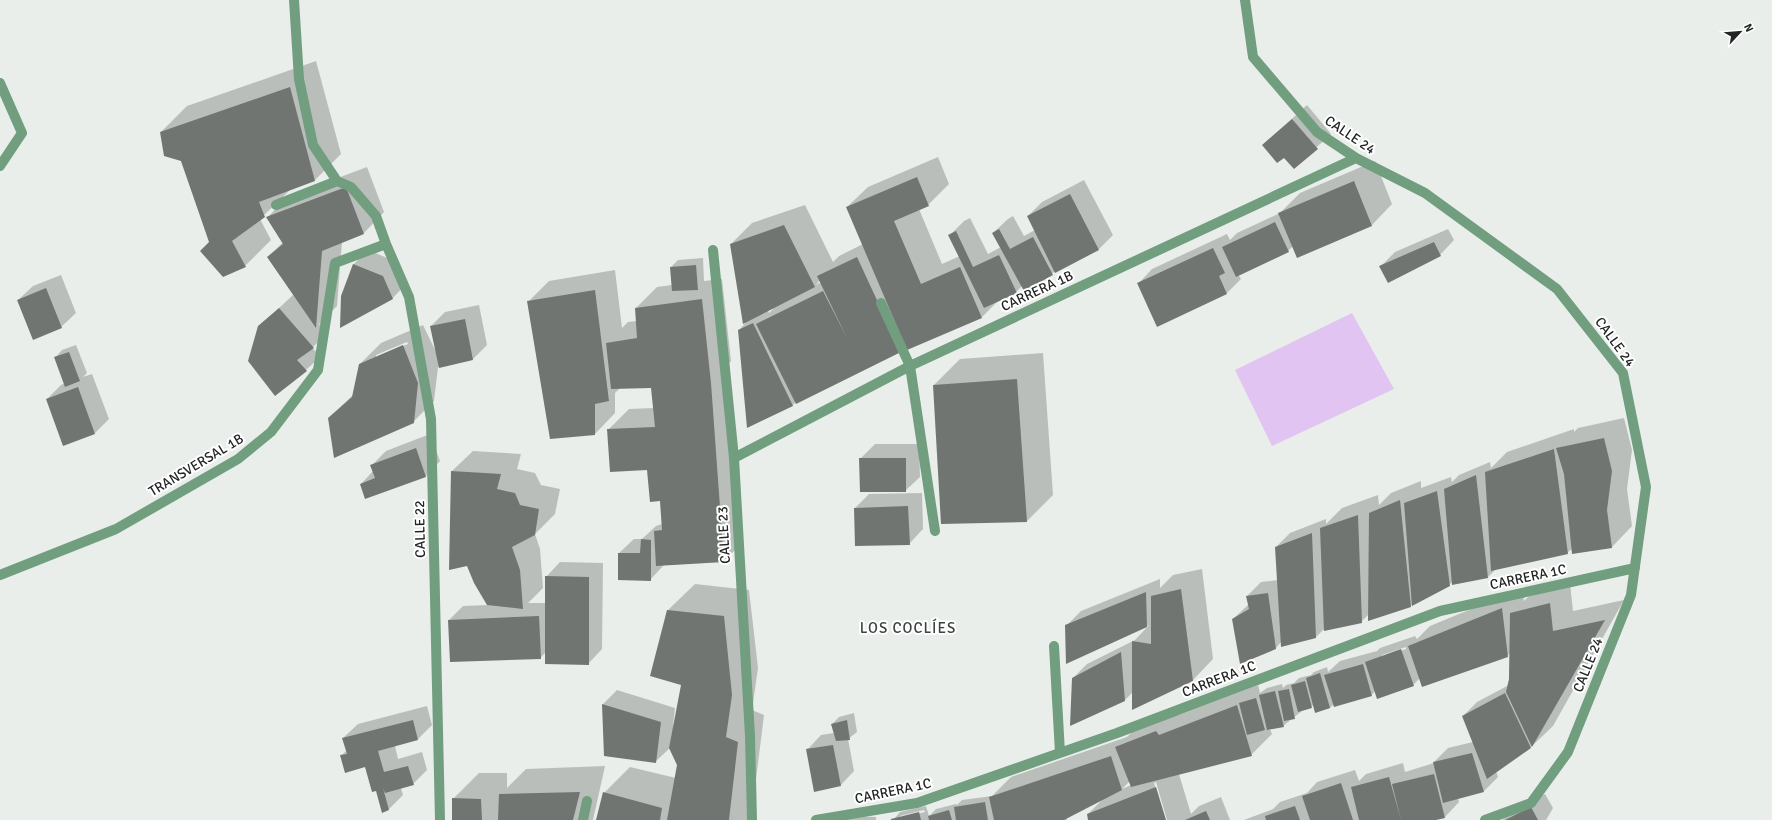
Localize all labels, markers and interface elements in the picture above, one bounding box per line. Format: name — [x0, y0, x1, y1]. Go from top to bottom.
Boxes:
north arrow — [1720, 12, 1760, 52]
text: N — [1741, 22, 1756, 34]
street label: CALLE 24 — [1321, 112, 1379, 158]
street label: CARRERA 1B — [998, 267, 1076, 315]
street label: CALLE 24 — [1591, 314, 1639, 371]
street label: TRANSVERSAL 1B — [145, 430, 247, 500]
street label: CALLE 22 — [411, 500, 429, 558]
street label: CALLE 23 — [714, 506, 734, 564]
street label: CARRERA 1C — [1488, 561, 1568, 593]
district label: LOS COCLÍES — [860, 618, 956, 637]
street label: CALLE 24 — [1569, 635, 1607, 695]
street label: CARRERA 1C — [1180, 657, 1258, 701]
street label: CARRERA 1C — [853, 775, 933, 807]

